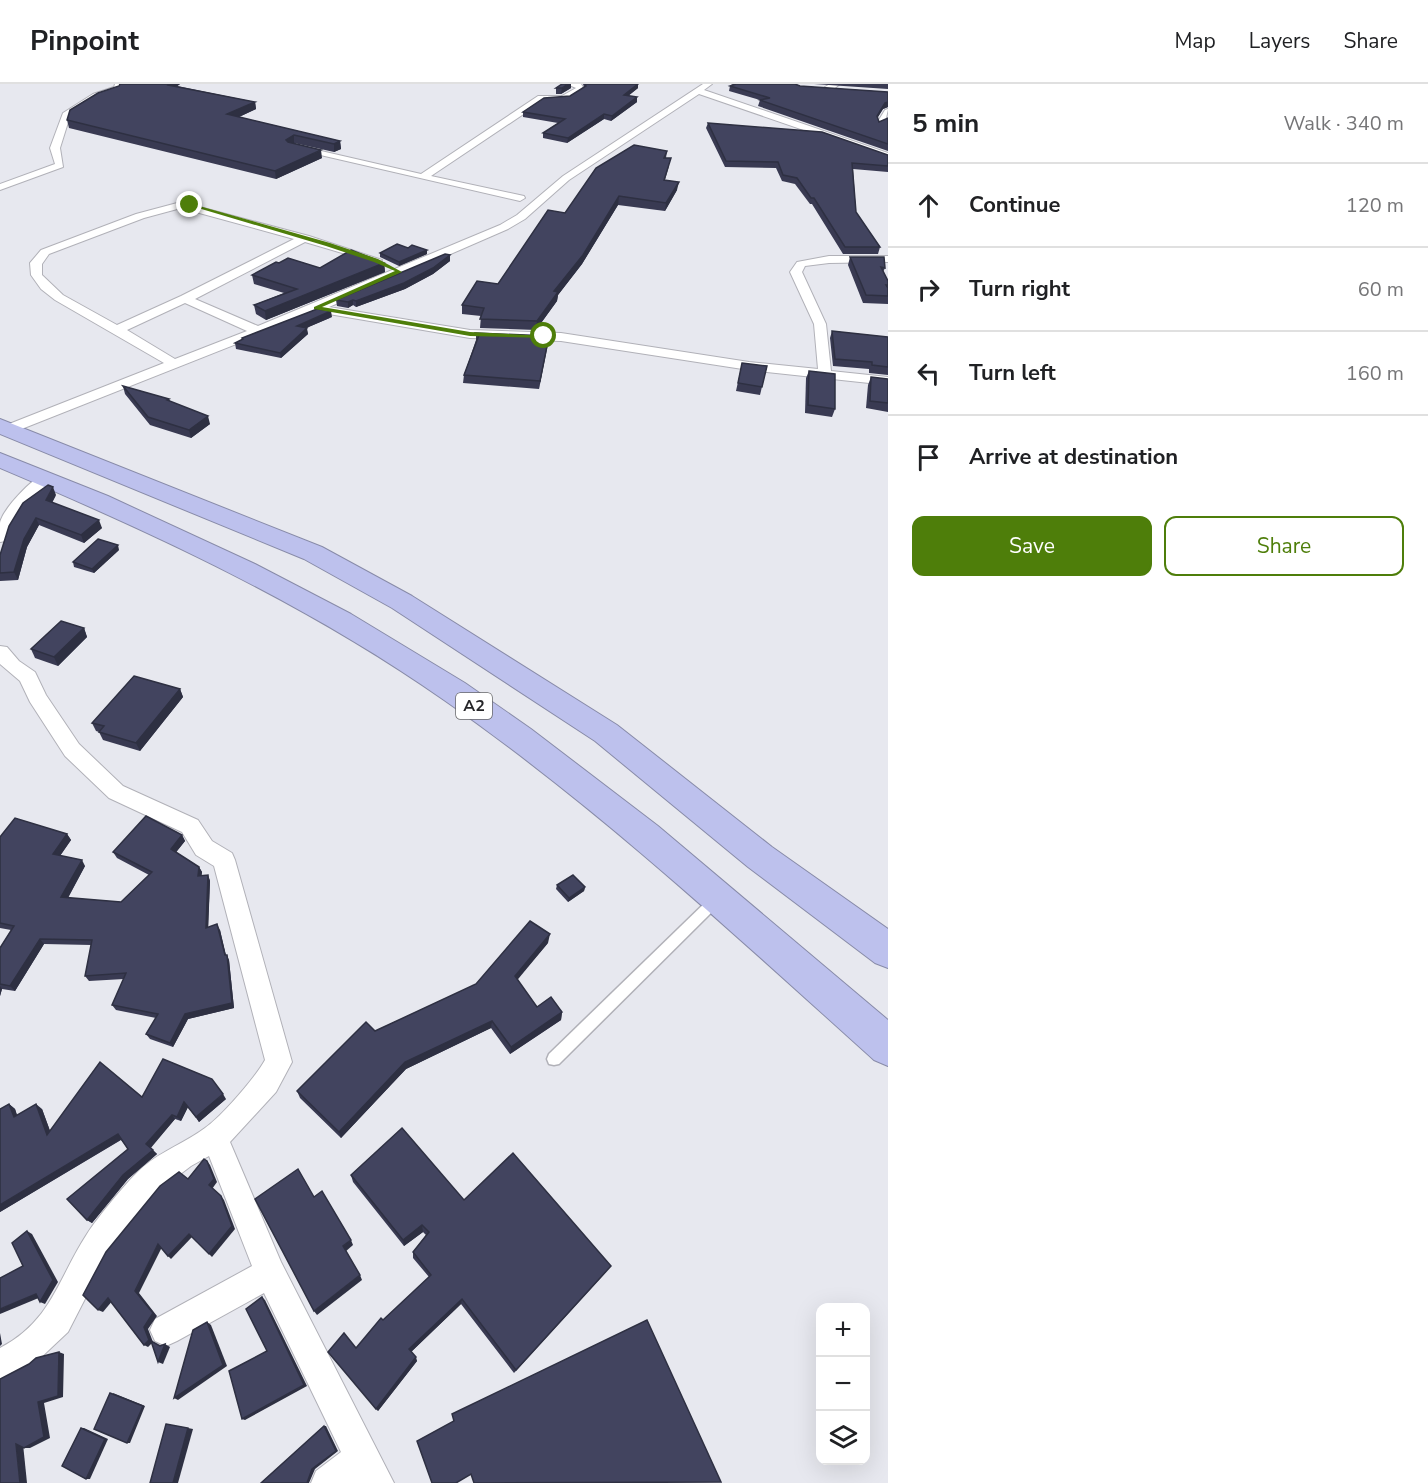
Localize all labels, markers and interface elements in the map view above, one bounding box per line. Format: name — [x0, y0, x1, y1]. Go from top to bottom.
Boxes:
text: Pinpoint — [30, 22, 139, 60]
text: Map — [1174, 27, 1216, 55]
text: Layers — [1249, 27, 1310, 55]
text: Share — [1343, 27, 1398, 55]
text: 5 min — [912, 106, 979, 141]
text: Walk · 340 m — [1284, 110, 1404, 137]
icon: ahead — [912, 189, 945, 222]
text: Continue — [969, 190, 1060, 220]
route end — [176, 191, 202, 217]
text: 120 m — [1346, 192, 1404, 219]
icon: right — [912, 273, 945, 306]
text: Turn right — [969, 274, 1070, 304]
text: 60 m — [1358, 276, 1404, 303]
route start — [530, 322, 556, 348]
icon: left — [912, 357, 945, 390]
text: Turn left — [969, 358, 1056, 388]
text: 160 m — [1346, 360, 1404, 387]
icon: arrive — [912, 441, 945, 474]
text: Arrive at destination — [969, 442, 1178, 472]
button: Save — [912, 516, 1152, 576]
button: Share — [1164, 516, 1404, 576]
road number: A2 — [456, 693, 492, 719]
map controls — [816, 1303, 870, 1465]
button: + — [816, 1303, 870, 1357]
button: − — [816, 1357, 870, 1411]
button: layers — [816, 1411, 870, 1465]

